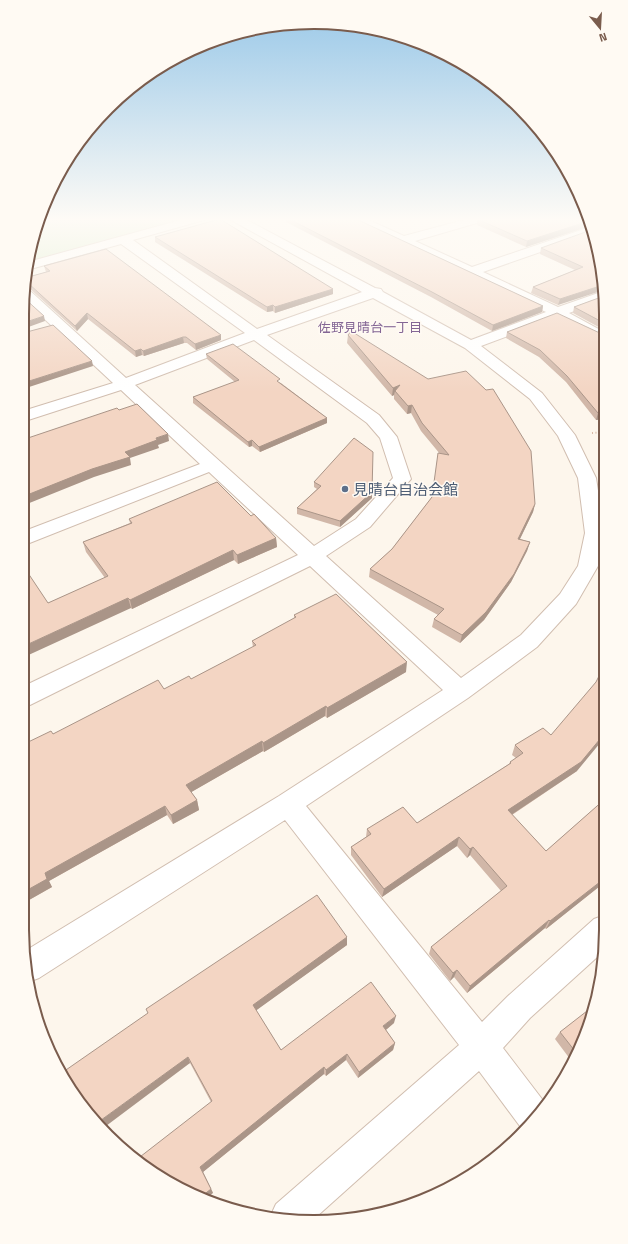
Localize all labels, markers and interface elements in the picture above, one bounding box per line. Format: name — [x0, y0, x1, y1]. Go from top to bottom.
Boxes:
north arrow — [580, 8, 620, 48]
text: N — [597, 29, 609, 46]
district label: 佐野見晴台一丁目 — [318, 317, 422, 337]
place label: 見晴台自治会館 — [353, 478, 458, 501]
marker: 見晴台自治会館 — [340, 484, 350, 494]

